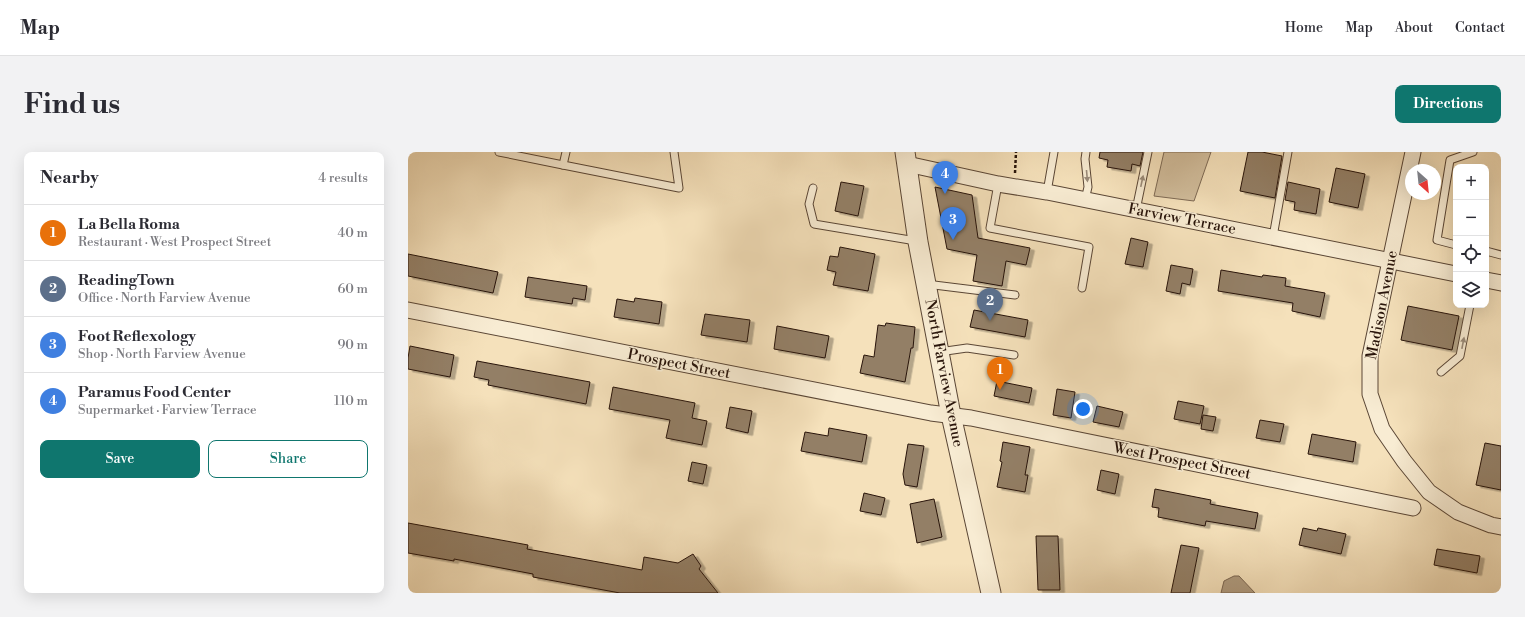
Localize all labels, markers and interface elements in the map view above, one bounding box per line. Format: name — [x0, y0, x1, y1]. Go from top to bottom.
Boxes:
text: Map — [20, 16, 60, 40]
text: Home — [1285, 19, 1323, 37]
text: Map — [1345, 19, 1373, 37]
text: About — [1395, 19, 1433, 37]
text: Contact — [1455, 19, 1505, 37]
button: Directions — [1395, 85, 1501, 123]
text: Find us — [24, 87, 120, 122]
pin: 4 — [932, 161, 958, 194]
north arrow — [1405, 164, 1441, 200]
map controls — [1453, 164, 1489, 308]
button: + — [1453, 164, 1489, 200]
text: Nearby — [40, 167, 99, 189]
text: 4 results — [318, 170, 368, 186]
one-way arrow — [1083, 170, 1090, 182]
one-way arrow — [1140, 175, 1146, 187]
street label: Farview Terrace — [1126, 199, 1238, 239]
button: − — [1453, 200, 1489, 236]
pin: 3 — [940, 207, 966, 240]
text: La Bella Roma — [78, 215, 180, 234]
text: 1 — [50, 225, 56, 241]
text: 40 m — [338, 225, 368, 241]
text: Restaurant · West Prospect Street — [78, 234, 271, 250]
button: locate — [1453, 236, 1489, 272]
street label: Madison Avenue — [1362, 249, 1402, 361]
text: ReadingTown — [78, 271, 175, 290]
button: layers — [1453, 272, 1489, 308]
text: 2 — [49, 281, 57, 297]
text: 60 m — [337, 281, 368, 297]
pin: 2 — [977, 288, 1003, 321]
text: Office · North Farview Avenue — [78, 290, 251, 306]
street label: North Farview Avenue — [920, 297, 968, 449]
text: Foot Reflexology — [78, 327, 196, 346]
text: 3 — [49, 337, 57, 353]
text: 90 m — [337, 337, 368, 353]
one-way arrow — [1460, 337, 1466, 349]
street label: Prospect Street — [626, 345, 733, 383]
text: Shop · North Farview Avenue — [78, 346, 246, 362]
pin: 1 — [987, 357, 1013, 390]
text: Paramus Food Center — [78, 383, 231, 402]
text: 4 — [49, 393, 57, 409]
text: 110 m — [334, 393, 368, 409]
your location — [1073, 399, 1093, 419]
text: Supermarket · Farview Terrace — [78, 402, 257, 418]
street label: West Prospect Street — [1111, 438, 1253, 484]
button: Save — [40, 440, 200, 478]
button: Share — [208, 440, 368, 478]

